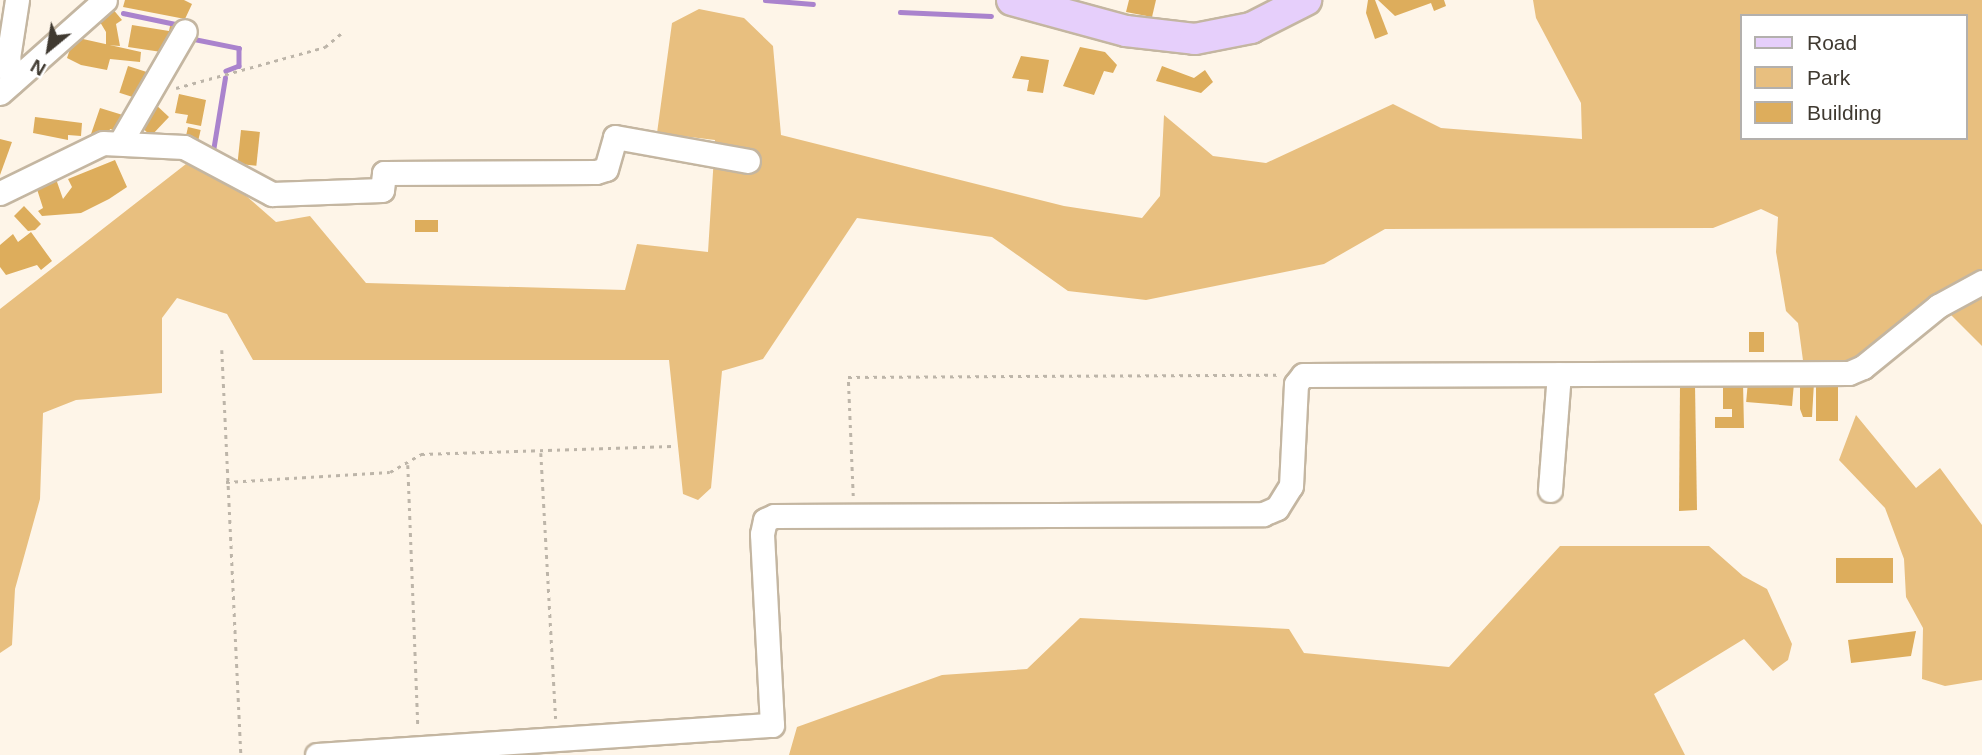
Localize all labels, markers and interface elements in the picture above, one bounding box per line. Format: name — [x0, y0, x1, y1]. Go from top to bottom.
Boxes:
north arrow — [14, 14, 84, 84]
legend — [1741, 14, 1968, 140]
text: Road — [1807, 31, 1857, 54]
text: N — [27, 55, 49, 80]
text: Park — [1807, 66, 1850, 89]
text: Building — [1807, 101, 1882, 124]

